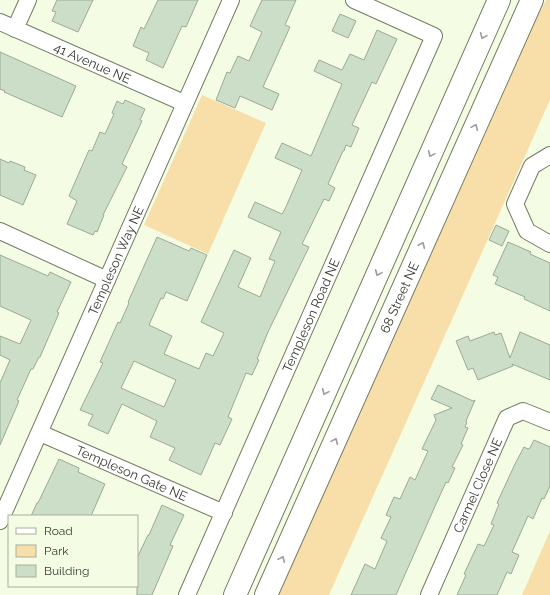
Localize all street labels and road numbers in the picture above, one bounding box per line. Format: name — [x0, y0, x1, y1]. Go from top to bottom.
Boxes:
street label: 41 Avenue NE — [51, 40, 133, 87]
street label: Templeson Way NE — [85, 204, 147, 317]
street label: Templeson Road NE — [279, 256, 343, 374]
street label: 68 Street NE — [377, 260, 422, 335]
street label: Carmel Close NE — [450, 436, 505, 535]
street label: Templeson Gate NE — [74, 443, 190, 504]

